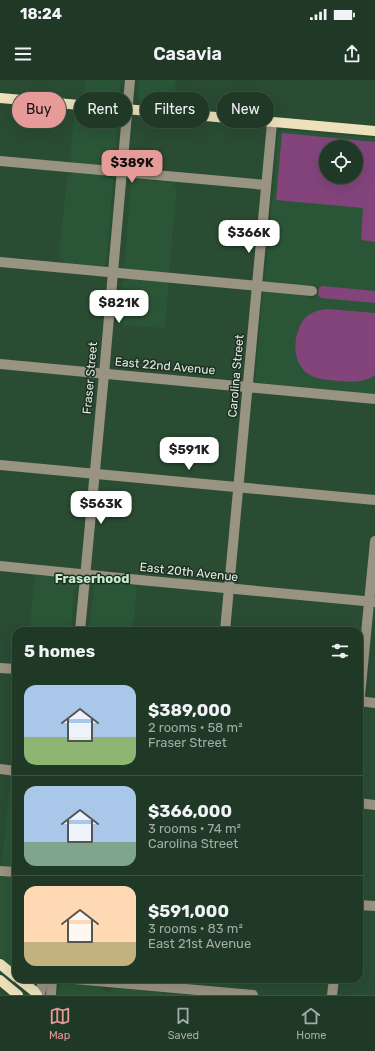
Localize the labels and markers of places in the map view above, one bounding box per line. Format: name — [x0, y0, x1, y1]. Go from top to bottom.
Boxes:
pin: $389K — [104, 150, 160, 184]
pin: $366K — [221, 220, 277, 254]
pin: $821K — [91, 290, 147, 324]
pin: $591K — [161, 437, 217, 471]
pin: $563K — [73, 491, 129, 525]

